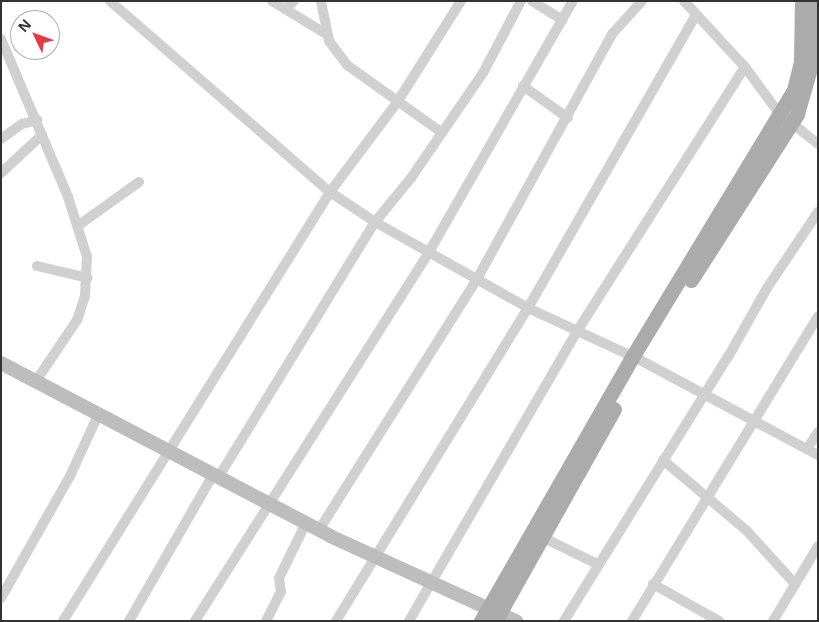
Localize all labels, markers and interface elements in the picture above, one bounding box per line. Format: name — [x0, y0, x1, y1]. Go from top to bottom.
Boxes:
north arrow — [10, 10, 60, 60]
text: N — [13, 15, 35, 36]

